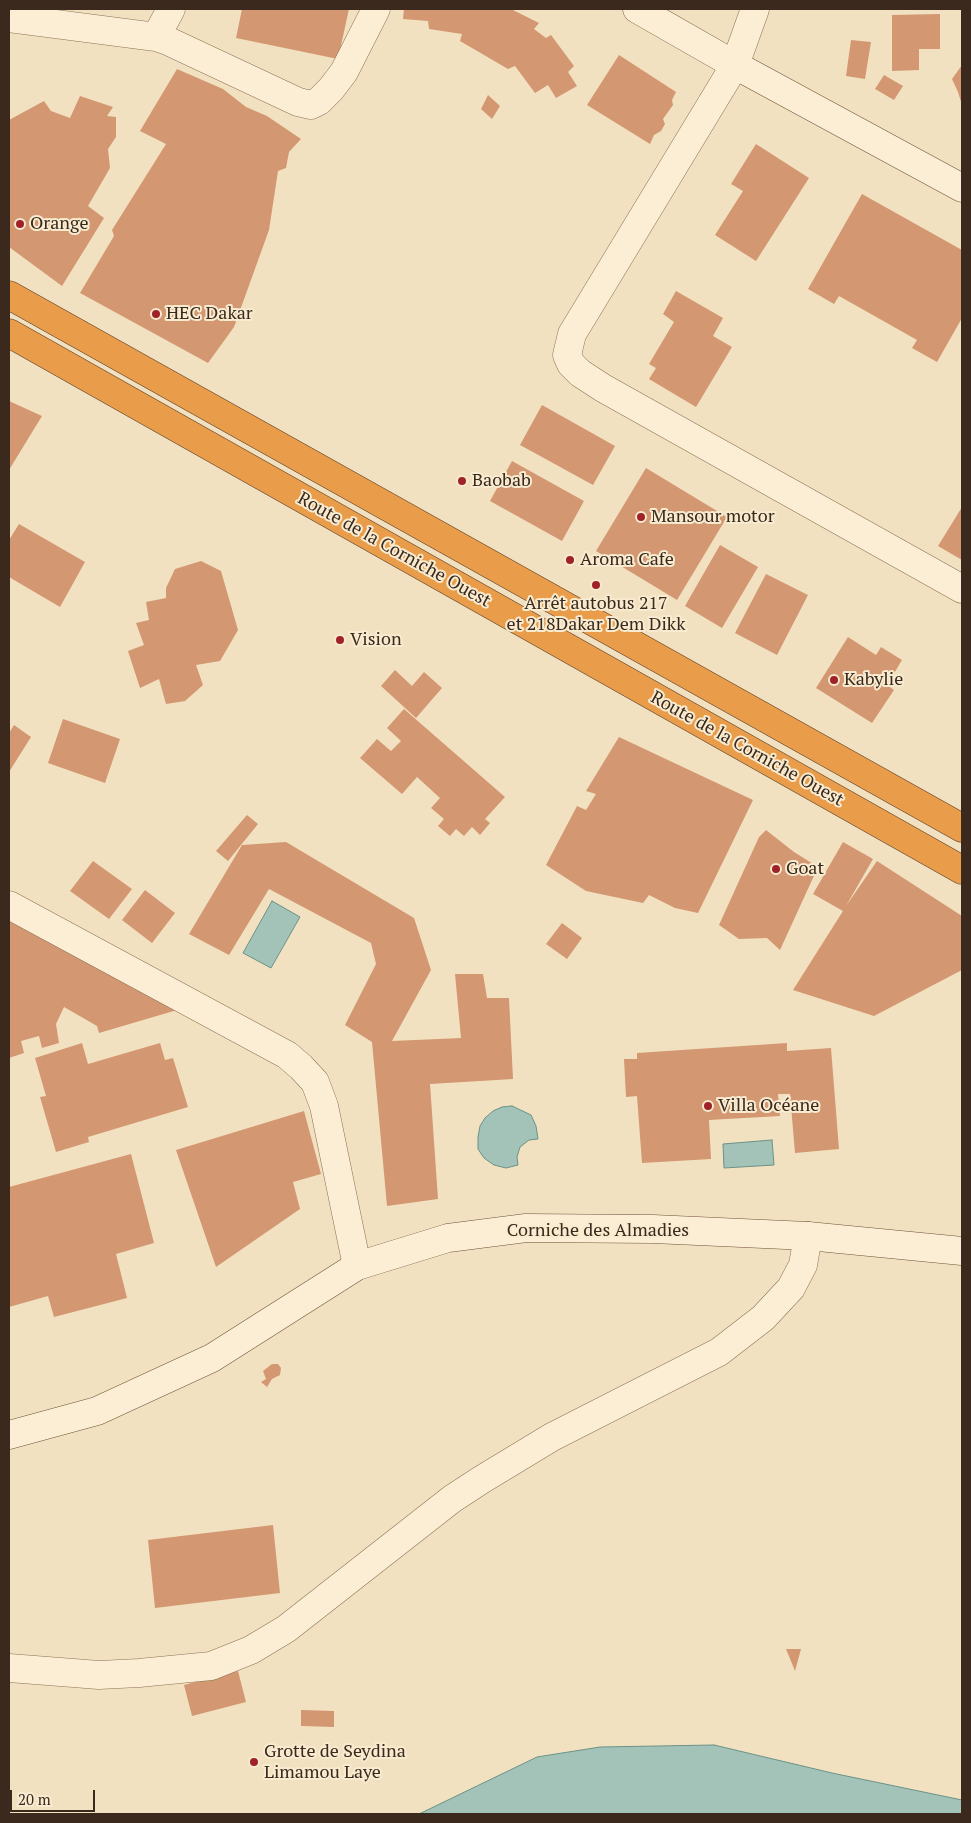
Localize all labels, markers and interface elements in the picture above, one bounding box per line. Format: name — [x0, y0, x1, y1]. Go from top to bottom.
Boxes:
place label: Orange — [30, 213, 89, 235]
marker: Orange — [14, 218, 26, 230]
place label: HEC Dakar — [166, 303, 253, 325]
marker: HEC Dakar — [150, 308, 162, 320]
place label: Baobab — [472, 470, 531, 492]
marker: Baobab — [456, 475, 468, 487]
street label: Route de la Corniche Ouest — [294, 488, 494, 612]
place label: Mansour motor — [651, 506, 775, 528]
marker: Mansour motor — [635, 511, 647, 523]
place label: Aroma Cafe — [580, 549, 674, 571]
marker: Aroma Cafe — [564, 554, 576, 566]
marker: Arrêt autobus 217 et 218Dakar Dem Dikk — [590, 579, 602, 591]
place label: Arrêt autobus 217 et 218Dakar Dem Dikk — [507, 593, 685, 636]
place label: Vision — [350, 629, 402, 651]
marker: Vision — [334, 634, 346, 646]
place label: Kabylie — [844, 669, 903, 691]
marker: Kabylie — [828, 674, 840, 686]
street label: Route de la Corniche Ouest — [647, 687, 847, 811]
place label: Goat — [786, 858, 824, 880]
marker: Goat — [770, 863, 782, 875]
place label: Villa Océane — [718, 1095, 819, 1117]
marker: Villa Océane — [702, 1100, 714, 1112]
street label: Corniche des Almadies — [507, 1220, 689, 1242]
place label: Grotte de Seydina Limamou Laye — [264, 1741, 406, 1784]
marker: Grotte de Seydina Limamou Laye — [248, 1756, 260, 1768]
scale bar — [12, 1780, 98, 1812]
text: 20 m — [18, 1789, 51, 1809]

